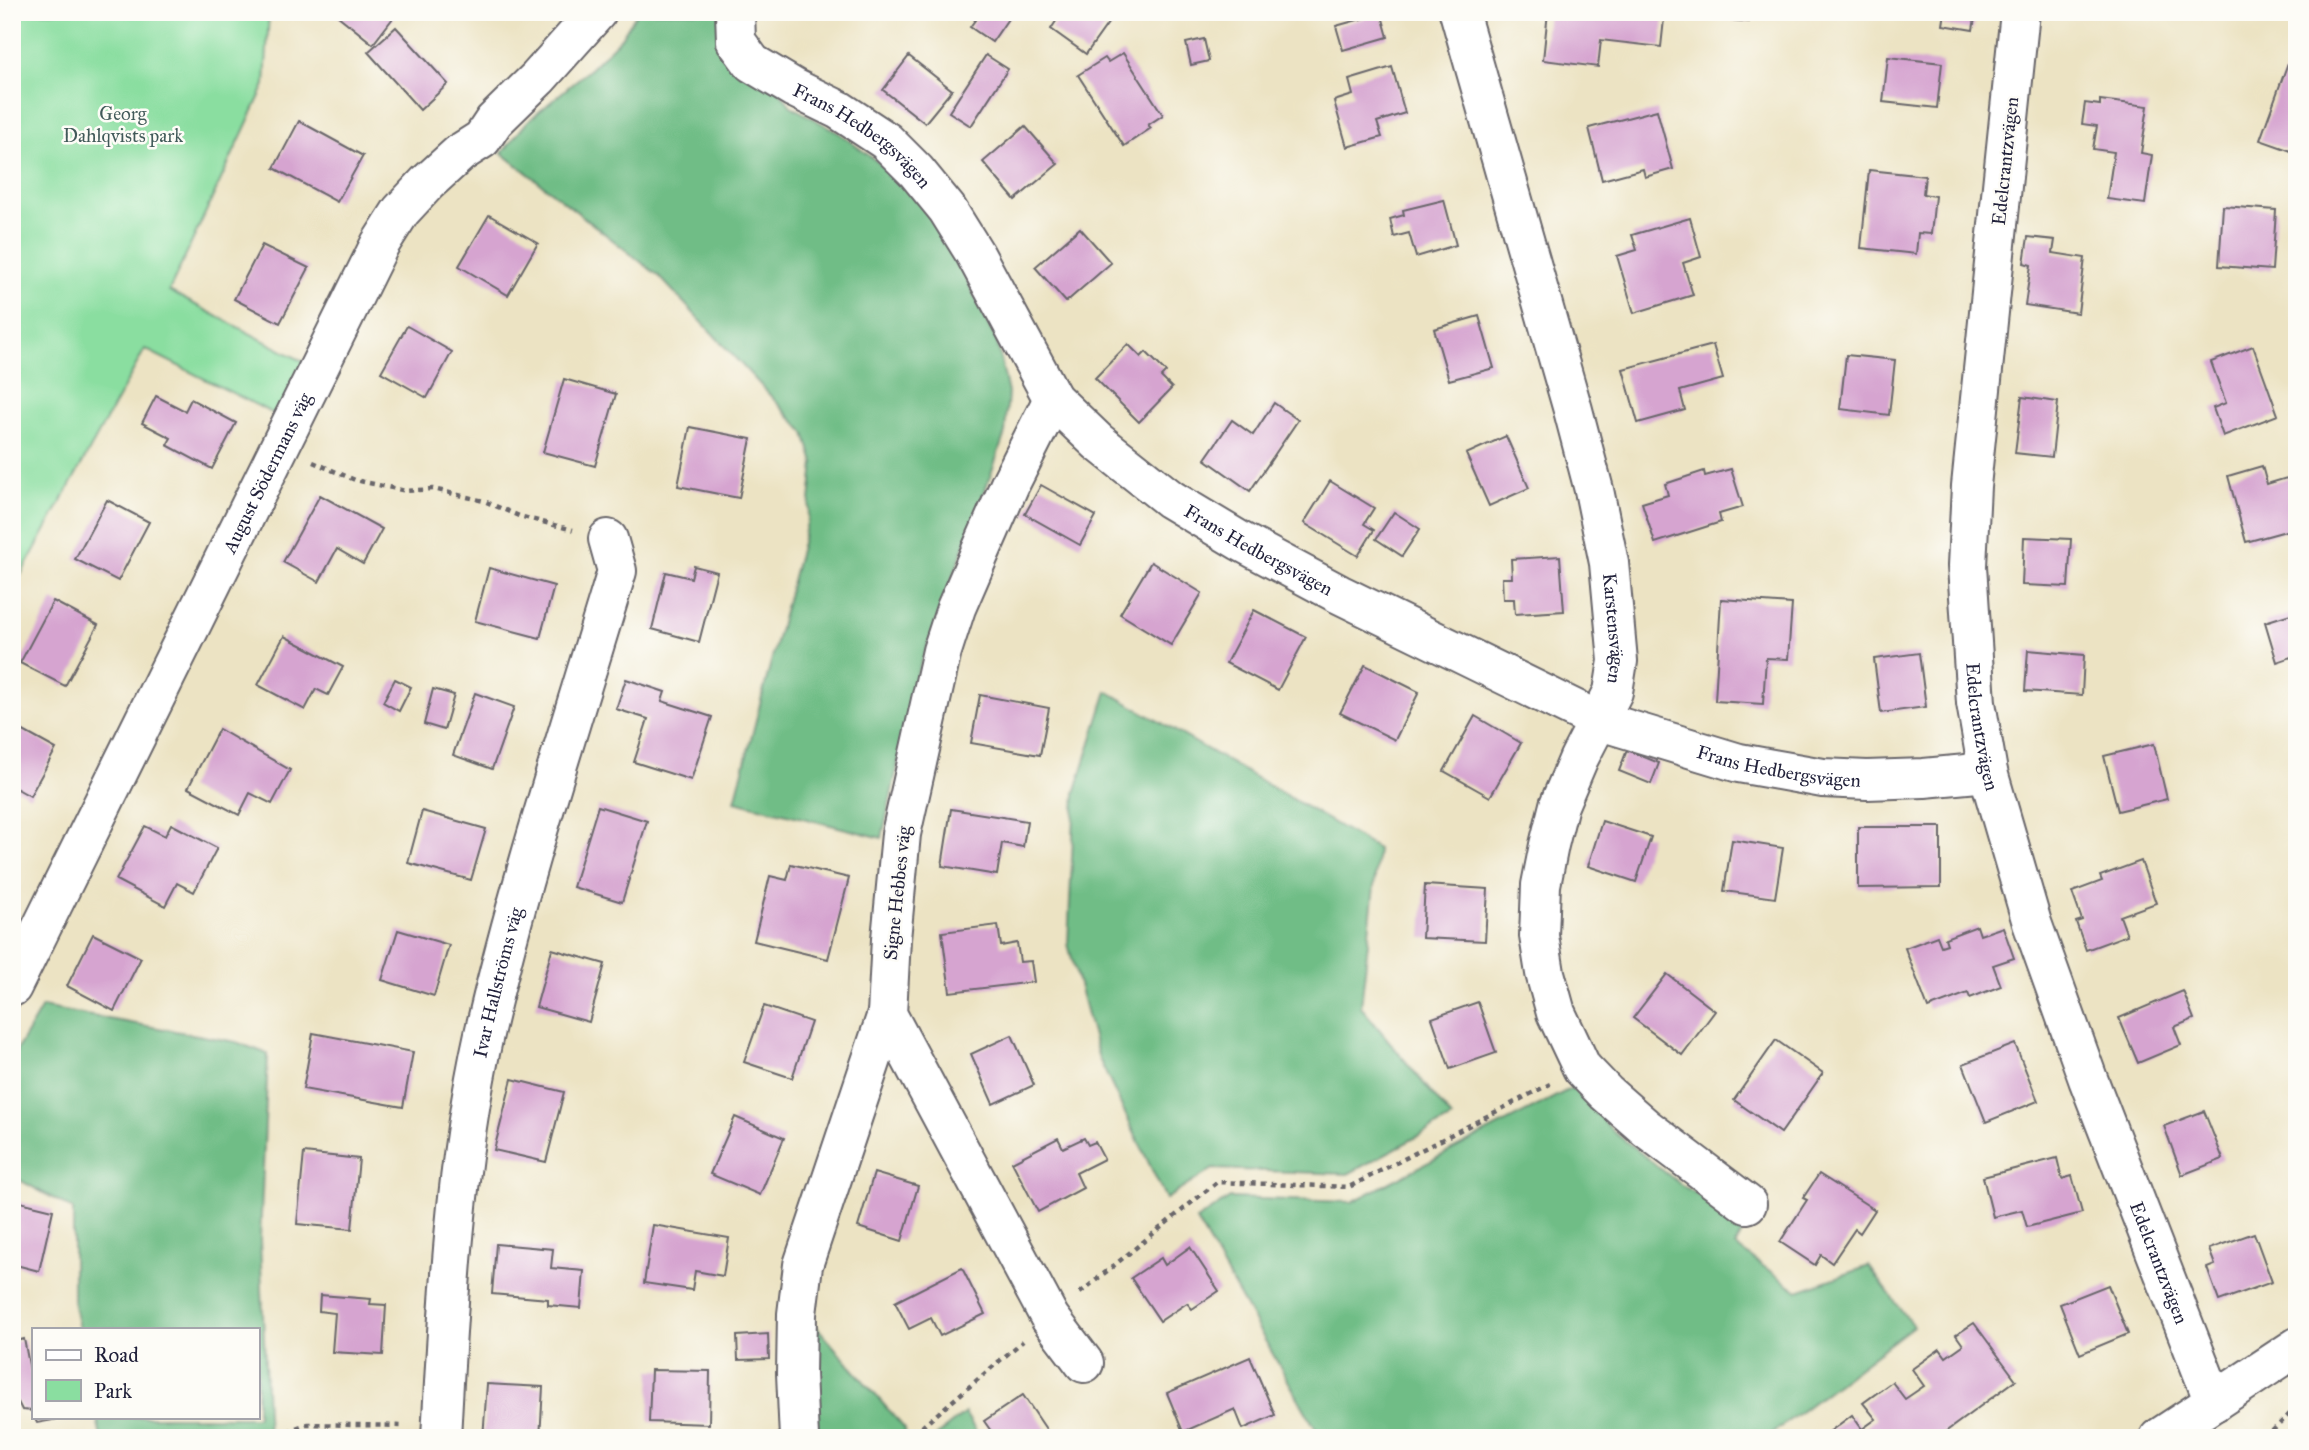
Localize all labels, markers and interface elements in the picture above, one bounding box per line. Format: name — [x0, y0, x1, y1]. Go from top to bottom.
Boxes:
street label: Frans Hedbergsvägen — [790, 78, 936, 192]
street label: Edelcrantzvägen — [1987, 96, 2024, 227]
park label: Georg Dahlqvists park — [63, 102, 183, 148]
street label: August Södermans väg — [217, 388, 317, 558]
street label: Frans Hedbergsvägen — [1180, 499, 1337, 600]
street label: Karstensvägen — [1598, 572, 1630, 686]
street label: Edelcrantzvägen — [1962, 662, 2004, 793]
street label: Frans Hedbergsvägen — [1694, 739, 1861, 791]
street label: Signe Hebbes väg — [879, 825, 916, 961]
street label: Ivar Hallströms väg — [468, 905, 528, 1060]
street label: Edelcrantzvägen — [2125, 1198, 2194, 1327]
legend — [32, 1328, 259, 1418]
text: Road — [94, 1342, 139, 1368]
text: Park — [94, 1378, 132, 1404]

